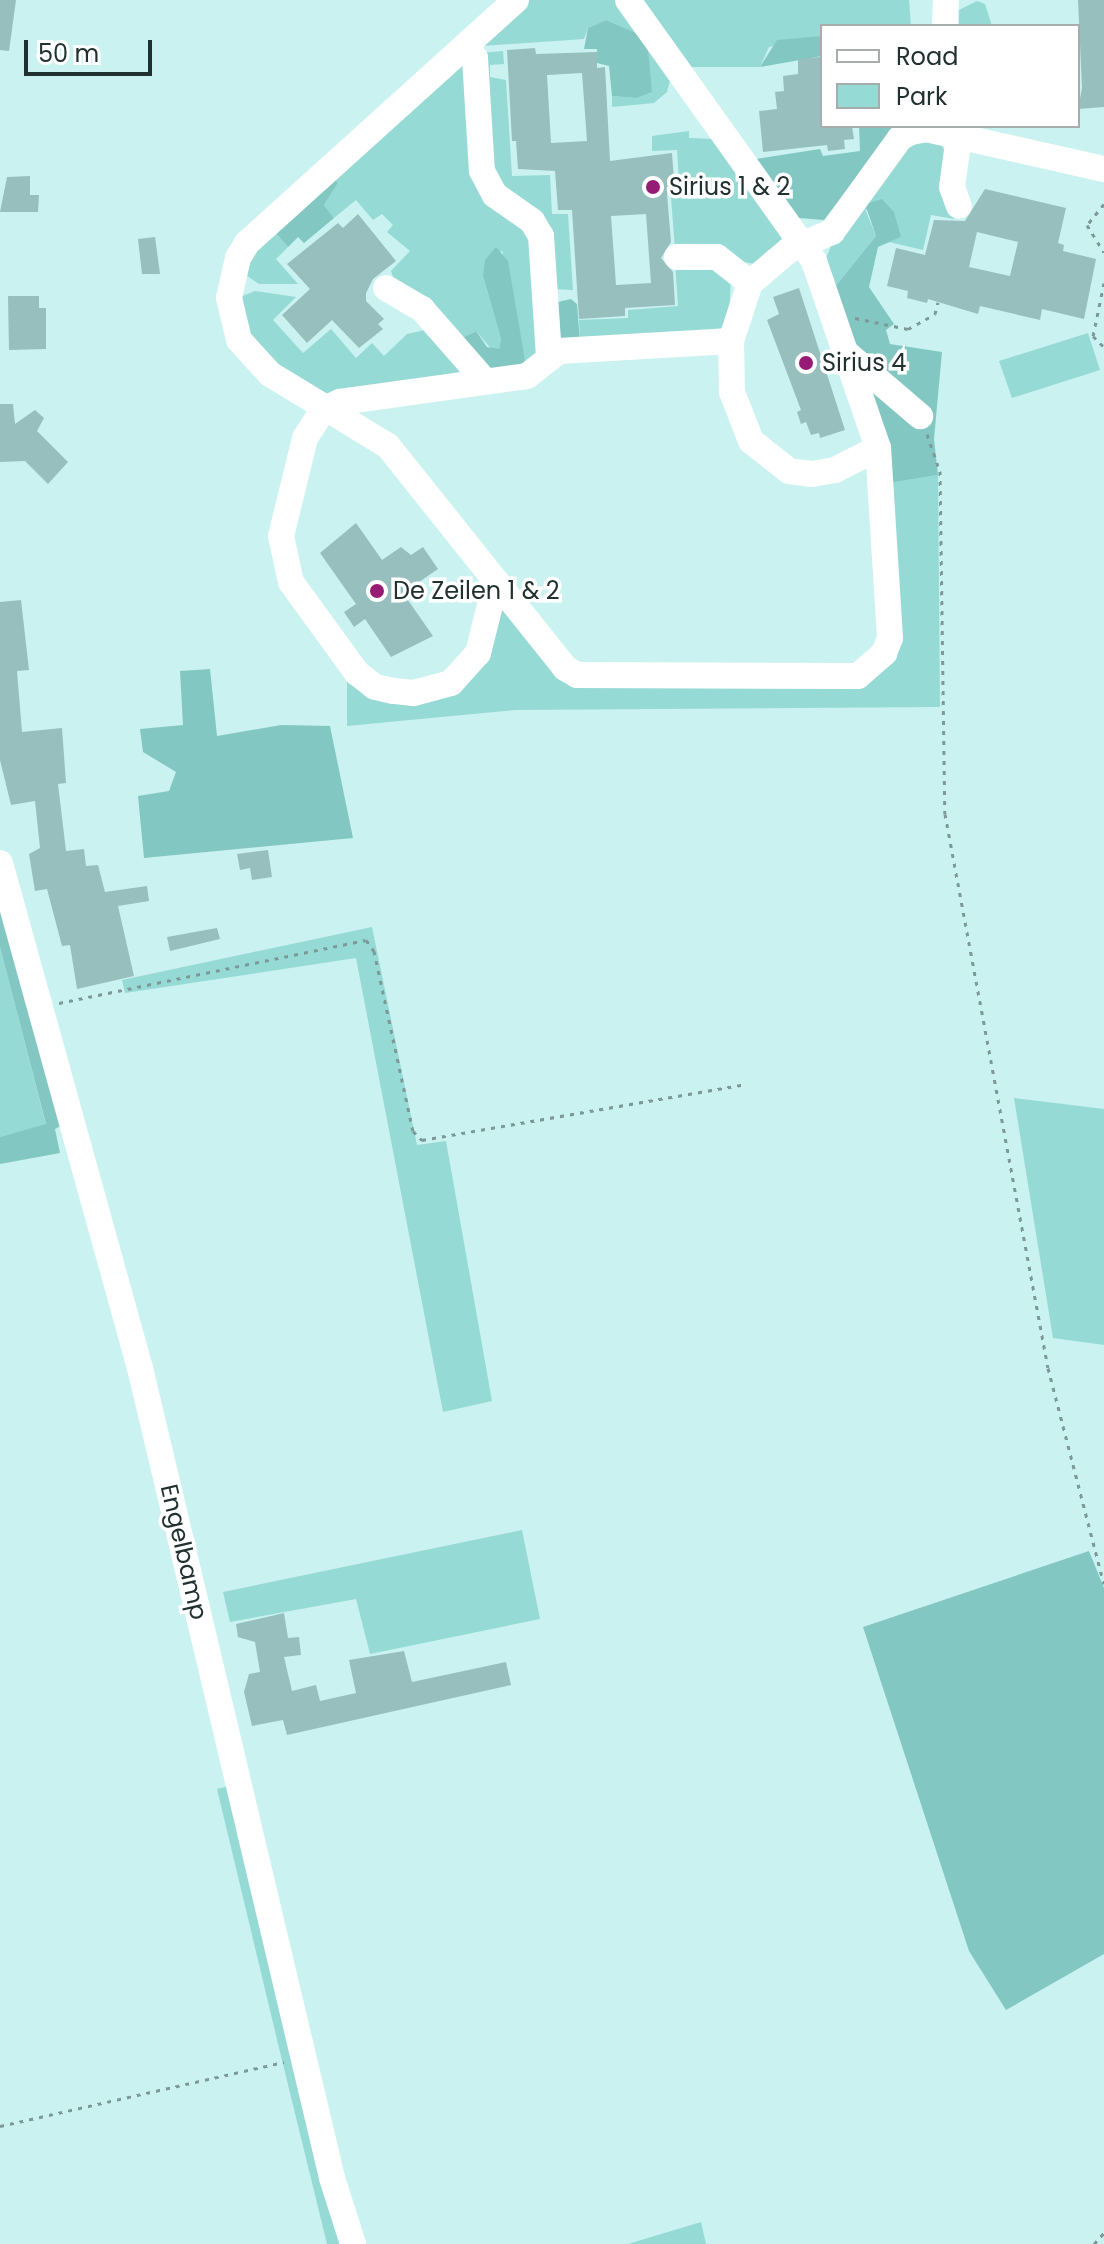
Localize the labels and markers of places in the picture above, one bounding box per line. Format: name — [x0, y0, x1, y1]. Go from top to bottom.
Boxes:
place label: Sirius 1 & 2 — [669, 173, 790, 201]
marker: Sirius 1 & 2 — [644, 178, 662, 196]
place label: Sirius 4 — [822, 349, 906, 377]
marker: Sirius 4 — [797, 354, 815, 372]
place label: De Zeilen 1 & 2 — [393, 577, 560, 605]
marker: De Zeilen 1 & 2 — [368, 582, 386, 600]

